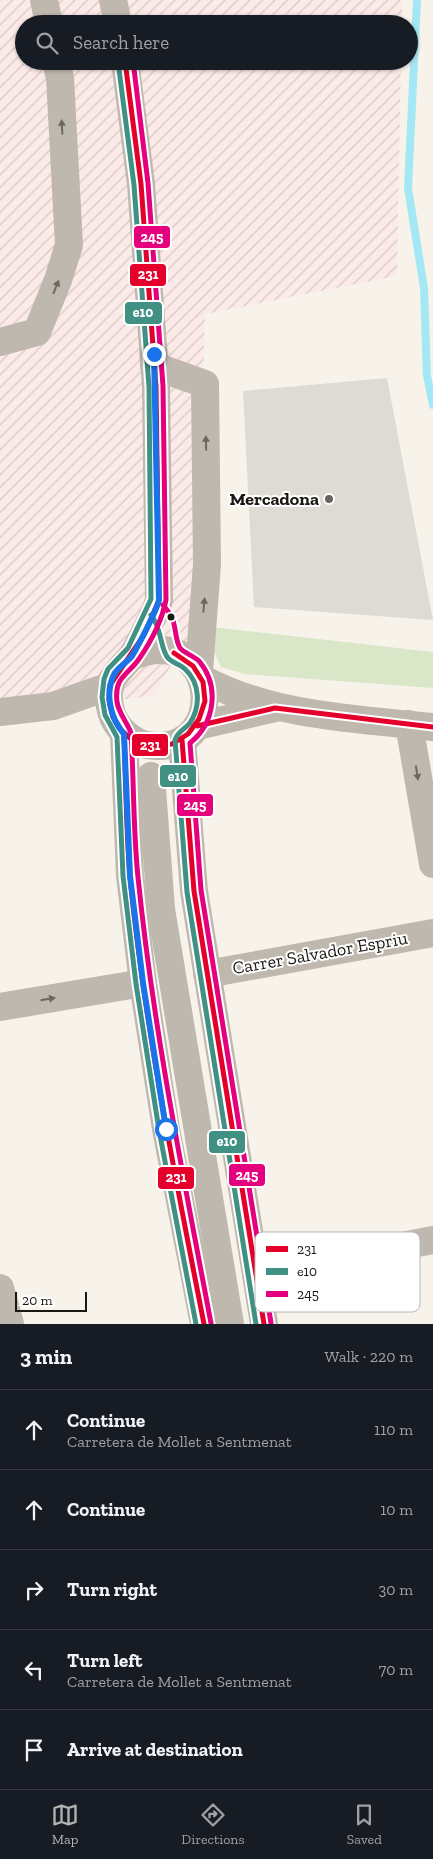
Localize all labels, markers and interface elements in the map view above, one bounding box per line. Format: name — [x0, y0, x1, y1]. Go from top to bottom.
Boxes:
search box — [15, 15, 418, 70]
icon: search — [33, 29, 61, 57]
text: Search here — [73, 31, 169, 54]
one-way arrow — [58, 119, 66, 135]
line badge: 245 — [133, 225, 171, 249]
text: 245 — [141, 229, 163, 246]
line badge: 231 — [129, 263, 167, 287]
text: 231 — [138, 266, 159, 283]
one-way arrow — [52, 280, 60, 294]
line badge: e10 — [124, 301, 163, 325]
text: e10 — [133, 304, 153, 321]
route end — [143, 343, 166, 366]
one-way arrow — [202, 435, 210, 451]
place label: Mercadona — [229, 488, 319, 510]
marker: Mercadona — [323, 493, 335, 505]
one-way arrow — [200, 597, 208, 613]
unlabelled marker — [166, 612, 176, 622]
line badge: 231 — [131, 733, 169, 757]
text: 231 — [140, 737, 161, 754]
line badge: e10 — [159, 764, 197, 788]
one-way arrow — [414, 765, 422, 781]
text: e10 — [168, 768, 188, 785]
line badge: 245 — [176, 793, 214, 817]
text: 245 — [184, 797, 206, 814]
street label: Carrer Salvador Espriu — [231, 927, 409, 979]
one-way arrow — [40, 995, 56, 1003]
route start — [155, 1118, 178, 1141]
line badge: e10 — [208, 1130, 246, 1154]
text: e10 — [217, 1133, 237, 1150]
line badge: 245 — [228, 1163, 266, 1187]
line badge: 231 — [157, 1166, 195, 1190]
text: 245 — [236, 1167, 258, 1184]
text: 231 — [166, 1169, 187, 1186]
legend — [255, 1232, 420, 1312]
text: 231 — [297, 1241, 317, 1258]
text: e10 — [297, 1263, 317, 1280]
text: 245 — [297, 1286, 319, 1303]
scale bar — [15, 1289, 88, 1312]
text: 20 m — [22, 1292, 53, 1309]
text: 3 min — [20, 1344, 72, 1369]
text: Walk · 220 m — [325, 1347, 413, 1366]
text: Continue — [67, 1409, 145, 1432]
icon: ahead — [20, 1416, 48, 1444]
text: 110 m — [374, 1420, 413, 1439]
text: Carretera de Mollet a Sentmenat — [67, 1432, 292, 1451]
icon: ahead — [20, 1496, 48, 1524]
text: Continue — [67, 1498, 145, 1521]
text: 10 m — [380, 1500, 413, 1519]
icon: right — [20, 1576, 48, 1604]
text: Turn right — [67, 1578, 157, 1601]
text: 30 m — [379, 1580, 413, 1599]
text: Turn left — [67, 1649, 142, 1672]
icon: left — [20, 1656, 48, 1684]
text: 70 m — [379, 1660, 413, 1679]
text: Carretera de Mollet a Sentmenat — [67, 1672, 292, 1691]
icon: arrive — [20, 1736, 48, 1764]
text: Arrive at destination — [67, 1738, 243, 1761]
tab: Map — [51, 1801, 79, 1848]
tab: Directions — [181, 1801, 245, 1848]
tab: Saved — [347, 1801, 382, 1848]

